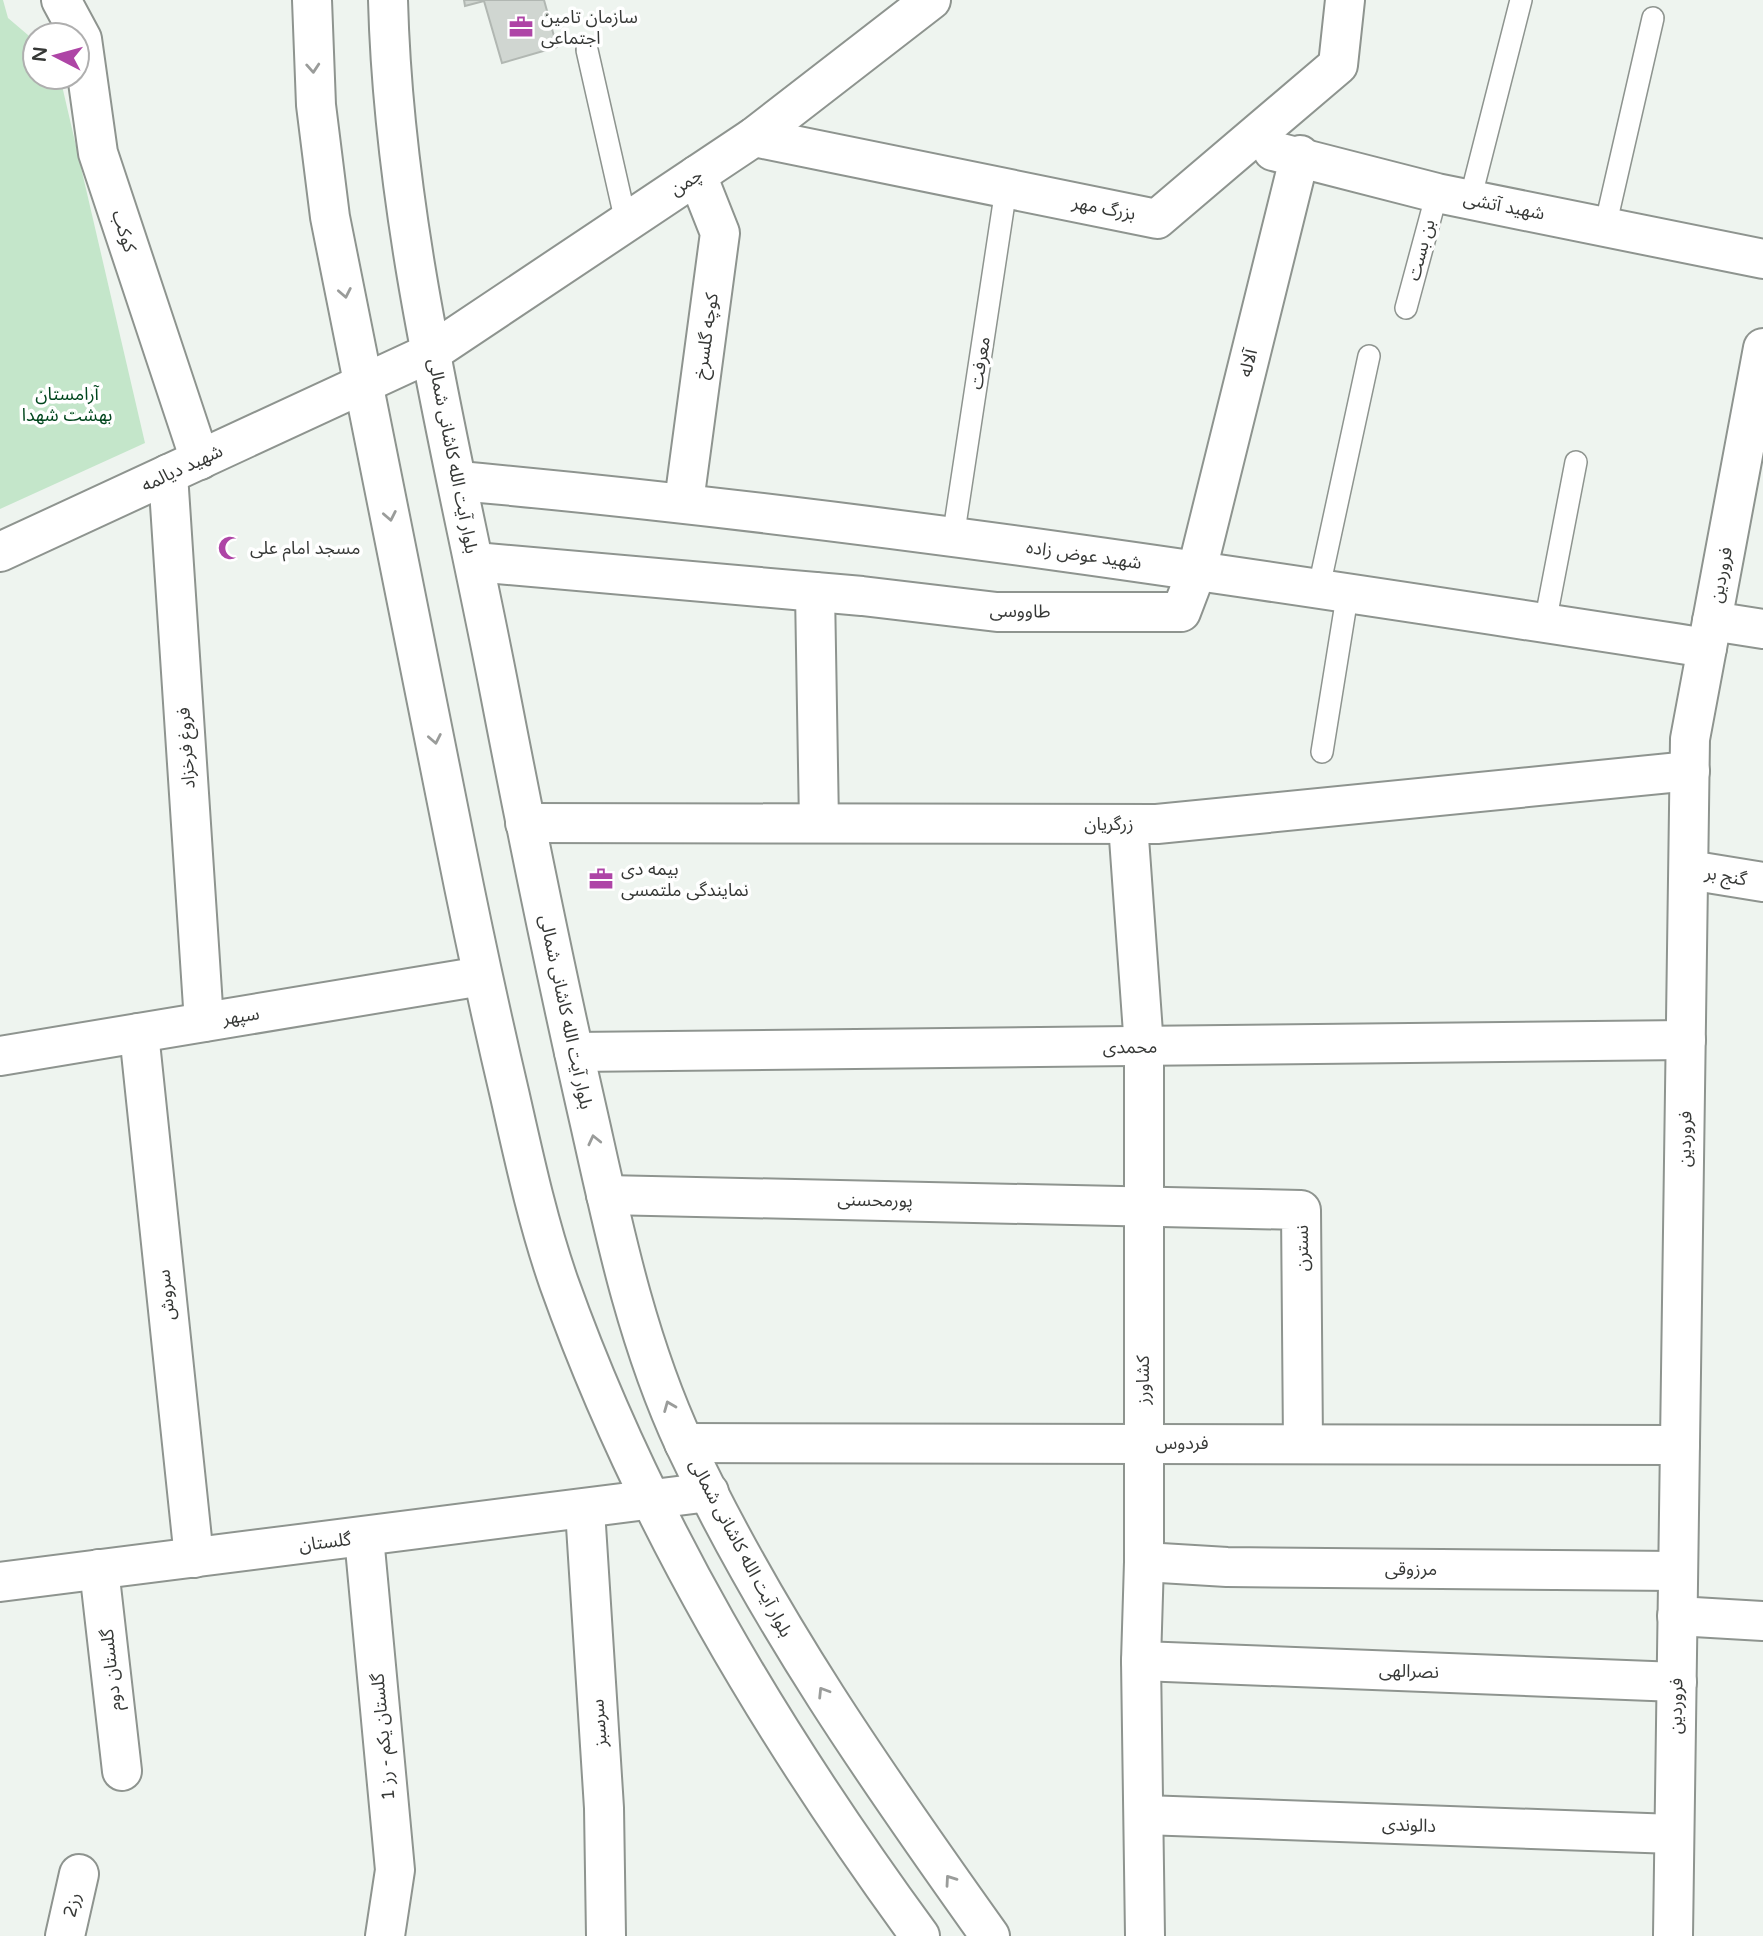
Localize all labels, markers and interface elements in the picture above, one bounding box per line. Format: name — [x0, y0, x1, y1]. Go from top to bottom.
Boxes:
place label: سازمان تامین اجتماعی — [541, 6, 638, 49]
office icon: سازمان تامین اجتماعی — [507, 13, 535, 41]
north arrow — [21, 21, 91, 91]
text: N — [28, 46, 52, 63]
one-way arrow — [305, 63, 320, 74]
street label: چمن — [666, 163, 706, 201]
street label: شهید آتشی — [1461, 187, 1547, 225]
street label: بزرگ مهر — [1069, 191, 1138, 225]
street label: کوکب — [107, 207, 141, 255]
street label: بن بست — [1402, 217, 1440, 283]
one-way arrow — [337, 287, 352, 299]
street label: کوچه گلسرخ — [689, 291, 725, 381]
street label: معرفت — [965, 335, 995, 391]
street label: آلاله — [1234, 346, 1262, 379]
street label: بلوار آیت الله کاشانی شمالی — [423, 356, 483, 556]
park label: آرامستان بهشت شهدا — [22, 383, 112, 426]
street label: شهید دیالمه — [138, 440, 226, 496]
one-way arrow — [382, 510, 397, 522]
mosque icon: مسجد امام علی — [216, 534, 244, 562]
street label: شهید عوض زاده — [1025, 536, 1143, 574]
place label: مسجد امام علی — [250, 537, 361, 562]
street label: فروردین — [1705, 545, 1737, 605]
street label: طاووسی — [989, 599, 1051, 623]
street label: فروغ فرخزاد — [172, 706, 203, 789]
one-way arrow — [426, 733, 441, 745]
street label: زرگریان — [1084, 813, 1134, 835]
place label: بیمه دی نمایندگی ملتمسی — [621, 858, 748, 901]
street label: گنج بر — [1702, 861, 1749, 893]
office icon: بیمه دی نمایندگی ملتمسی — [587, 865, 615, 893]
street label: بلوار آیت الله کاشانی شمالی — [535, 913, 597, 1111]
street label: سپهر — [220, 1002, 261, 1030]
street label: محمدی — [1103, 1036, 1157, 1058]
street label: فروردین — [1674, 1111, 1696, 1167]
one-way arrow — [587, 1134, 602, 1146]
street label: پورمحسنی — [837, 1188, 913, 1212]
street label: نسترن — [1291, 1225, 1313, 1271]
street label: سروش — [152, 1268, 180, 1322]
street label: کشاورز — [1132, 1355, 1154, 1406]
one-way arrow — [664, 1400, 678, 1412]
street label: فردوس — [1155, 1432, 1209, 1454]
street label: بلوار آیت الله کاشانی شمالی — [685, 1455, 797, 1641]
street label: گلستان — [298, 1528, 353, 1556]
street label: مرزوقی — [1385, 1558, 1437, 1580]
street label: گلستان دوم — [96, 1627, 129, 1712]
street label: نصرالهی — [1379, 1659, 1439, 1683]
street label: گلستان یکم - رز 1 — [366, 1672, 402, 1802]
street label: فروردین — [1665, 1678, 1687, 1734]
one-way arrow — [818, 1687, 831, 1700]
street label: سرسبز — [586, 1698, 612, 1749]
street label: دالوندی — [1382, 1813, 1436, 1837]
one-way arrow — [946, 1875, 958, 1888]
street label: رز2 — [59, 1891, 85, 1919]

